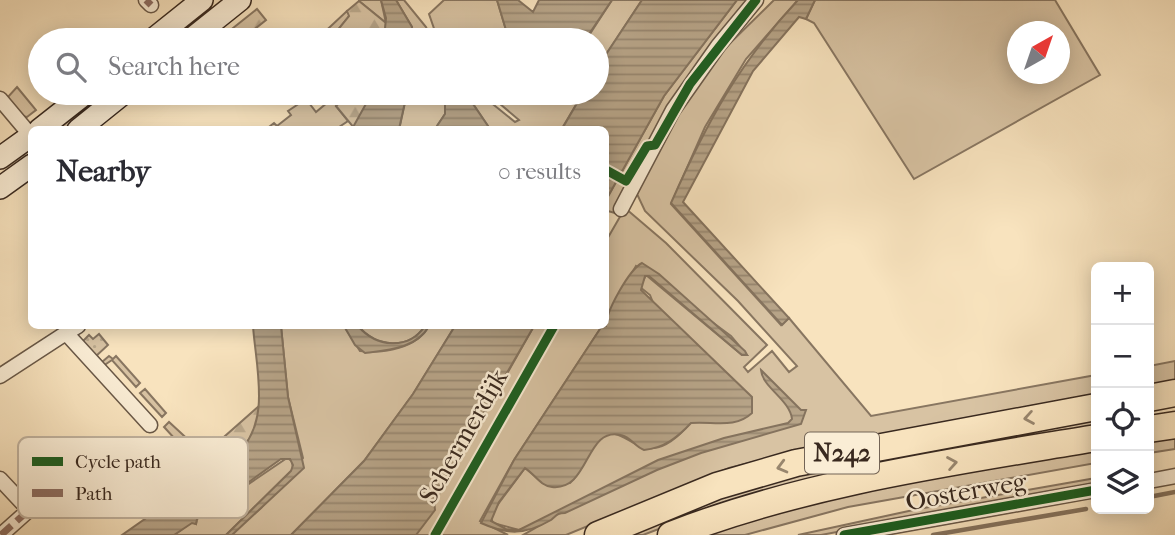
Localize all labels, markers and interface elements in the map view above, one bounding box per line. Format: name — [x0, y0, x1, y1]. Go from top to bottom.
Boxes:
north arrow — [1007, 21, 1070, 84]
search box — [28, 28, 609, 105]
icon: search — [52, 48, 90, 86]
text: Search here — [108, 51, 240, 82]
text: Nearby — [56, 154, 151, 189]
text: 0 results — [498, 158, 581, 185]
map controls — [1091, 262, 1154, 514]
button: + — [1091, 262, 1154, 325]
button: − — [1091, 325, 1154, 388]
street label: Schermerdijk — [413, 363, 515, 509]
button: locate — [1091, 388, 1154, 451]
one-way arrow — [1023, 410, 1035, 425]
road number: N242 — [805, 432, 879, 474]
legend — [18, 437, 248, 518]
text: Cycle path — [75, 451, 161, 473]
button: layers — [1091, 451, 1154, 514]
one-way arrow — [947, 456, 958, 471]
one-way arrow — [776, 458, 788, 473]
street label: Oosterweg — [903, 465, 1030, 517]
text: Path — [75, 483, 113, 505]

